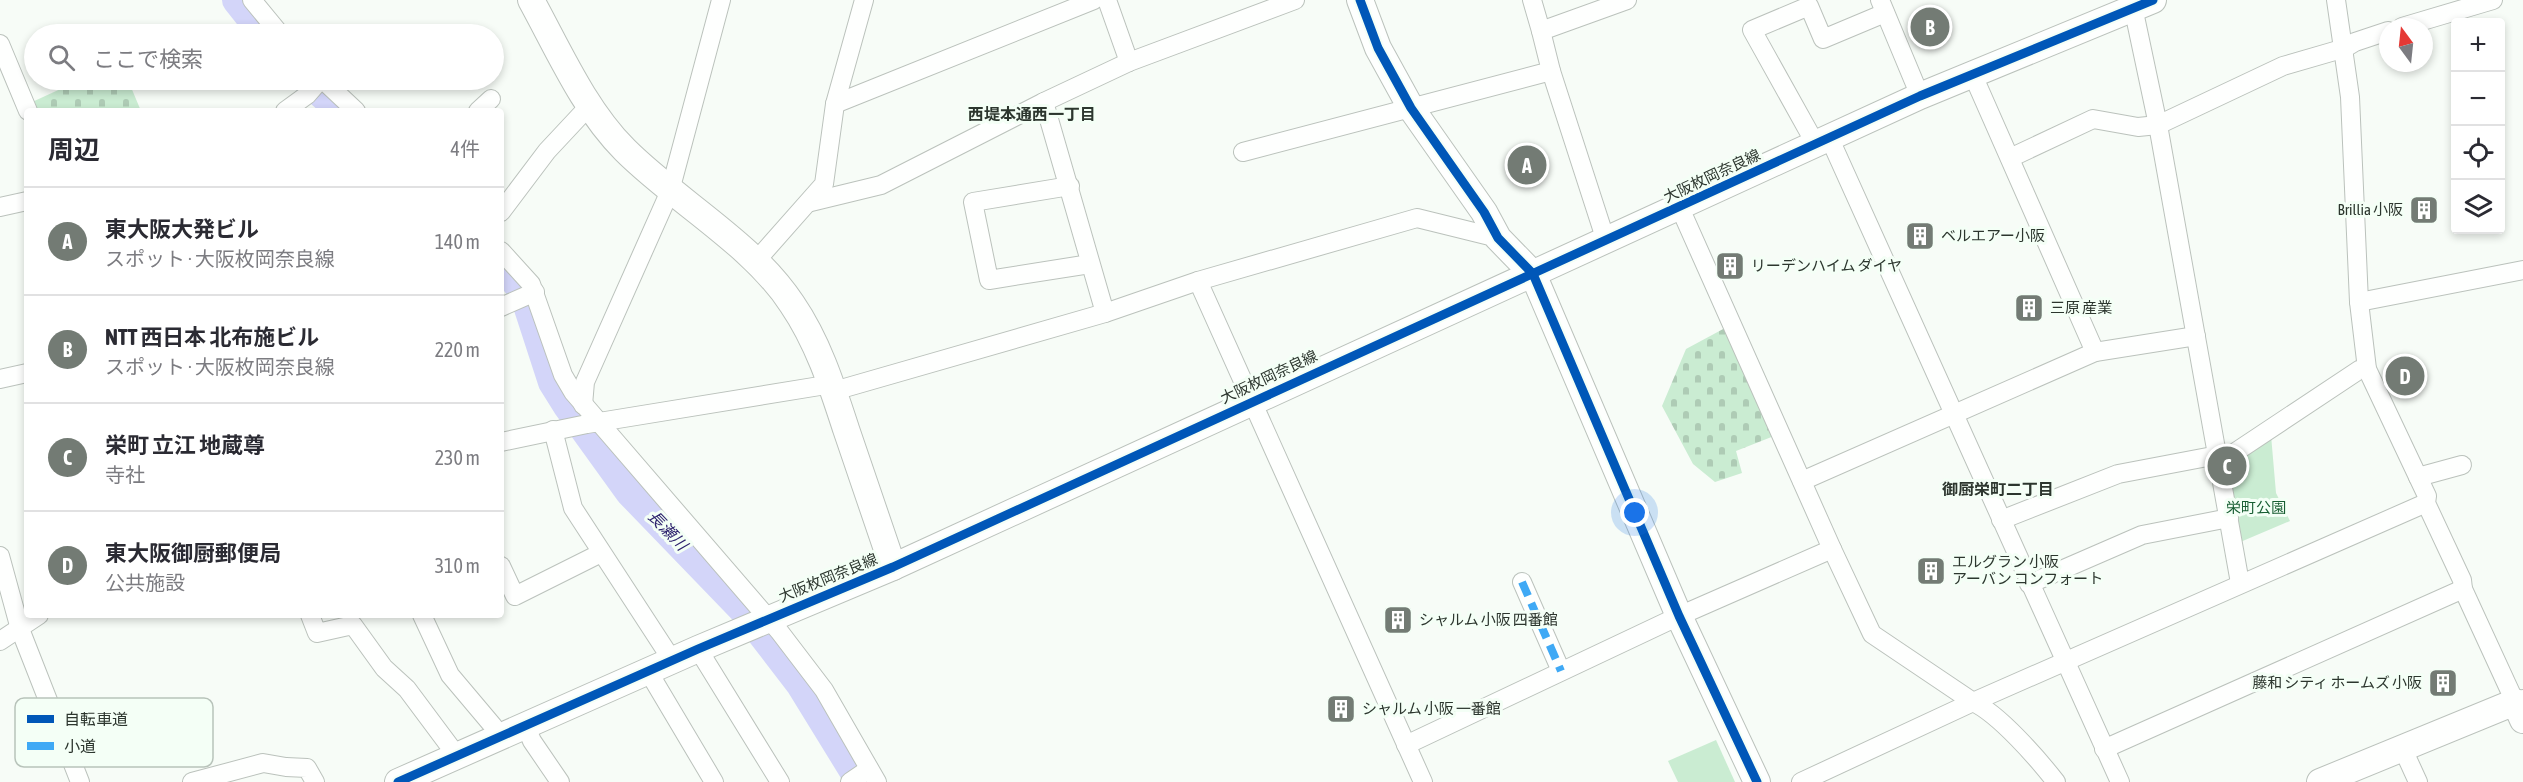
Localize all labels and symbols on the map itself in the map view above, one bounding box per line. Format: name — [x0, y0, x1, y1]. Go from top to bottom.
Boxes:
pin: B — [1910, 4, 1950, 50]
north arrow — [2379, 18, 2433, 72]
district label: 西堤本通西一丁目 — [968, 105, 1096, 123]
pin: A — [1508, 142, 1546, 188]
street label: 大阪枚岡奈良線 — [1661, 146, 1763, 205]
building icon: Brillia 小阪 — [2408, 194, 2440, 226]
place label: Brillia 小阪 — [2338, 201, 2403, 218]
building icon: ベルエアー小阪 — [1904, 220, 1936, 252]
place label: ベルエアー小阪 — [1941, 227, 2045, 244]
building icon: リーデンハイム ダイヤ — [1714, 250, 1746, 282]
place label: リーデンハイム ダイヤ — [1751, 257, 1902, 274]
building icon: 三原 産業 — [2013, 292, 2045, 324]
place label: 三原 産業 — [2050, 299, 2112, 316]
street label: 大阪枚岡奈良線 — [1218, 347, 1320, 406]
pin: D — [2386, 354, 2424, 398]
pin: C — [2208, 444, 2246, 488]
district label: 御厨栄町二丁目 — [1942, 480, 2054, 498]
your location — [1620, 498, 1649, 527]
park label: 栄町公園 — [2226, 499, 2286, 516]
water label: 長瀬川 — [645, 506, 693, 555]
street label: 大阪枚岡奈良線 — [776, 550, 880, 605]
place label: エルグラン 小阪 アーバン コンフォート — [1952, 553, 2103, 587]
building icon: エルグラン 小阪 アーバン コンフォート — [1915, 555, 1947, 587]
building icon: シャルム 小阪 四番館 — [1382, 604, 1414, 636]
place label: シャルム 小阪 四番館 — [1419, 611, 1558, 628]
building icon: 藤和 シティ ホームズ 小阪 — [2427, 667, 2459, 699]
place label: 藤和 シティ ホームズ 小阪 — [2252, 674, 2422, 691]
building icon: シャルム 小阪 一番館 — [1325, 693, 1357, 725]
legend — [15, 698, 213, 767]
place label: シャルム 小阪 一番館 — [1362, 700, 1501, 717]
text: 自転車道 — [64, 710, 128, 728]
text: 小道 — [64, 737, 96, 755]

